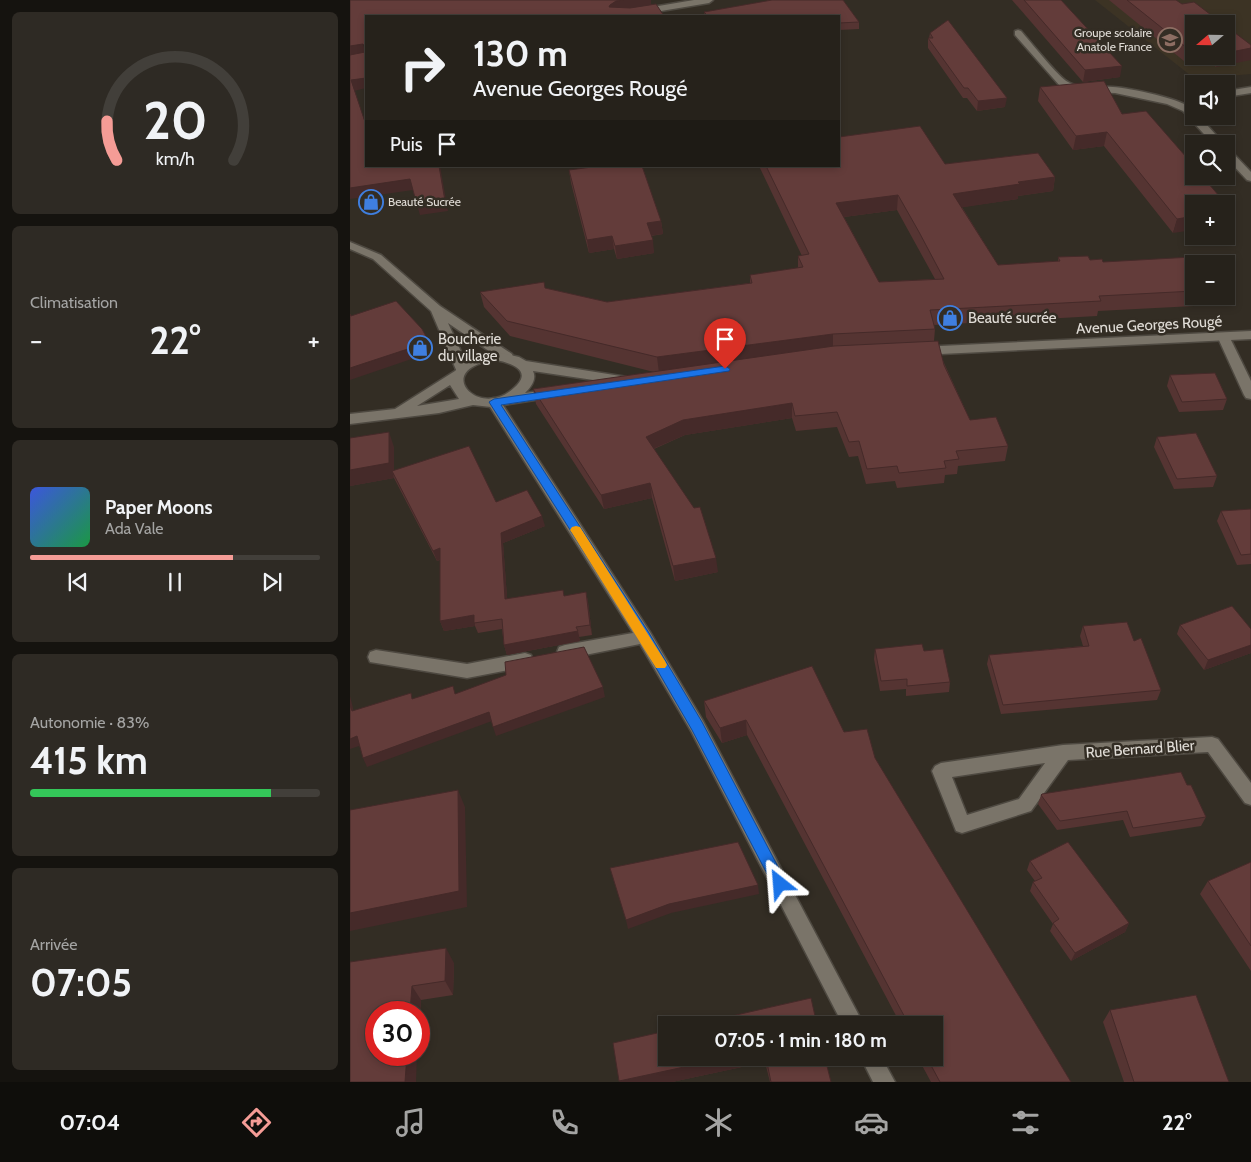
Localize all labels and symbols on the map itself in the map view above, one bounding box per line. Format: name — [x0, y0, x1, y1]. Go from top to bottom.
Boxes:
north arrow — [1185, 15, 1235, 65]
place label: Groupe scolaire Anatole France — [1074, 25, 1152, 54]
school or university icon: Groupe scolaire Anatole France — [1157, 27, 1183, 53]
shop icon: Beauté Sucrée — [358, 189, 384, 215]
place label: Beauté Sucrée — [388, 194, 461, 209]
shop icon: Beauté sucrée — [937, 305, 963, 331]
place label: Beauté sucrée — [968, 309, 1057, 327]
street label: Avenue Georges Rougé — [1075, 312, 1223, 338]
pin — [704, 318, 746, 369]
place label: Boucherie du village — [438, 330, 502, 365]
shop icon: Boucherie du village — [407, 335, 433, 361]
street label: Rue Bernard Blier — [1085, 736, 1195, 762]
position arrow — [753, 857, 805, 909]
speed limit sign: 30 — [365, 1001, 430, 1066]

